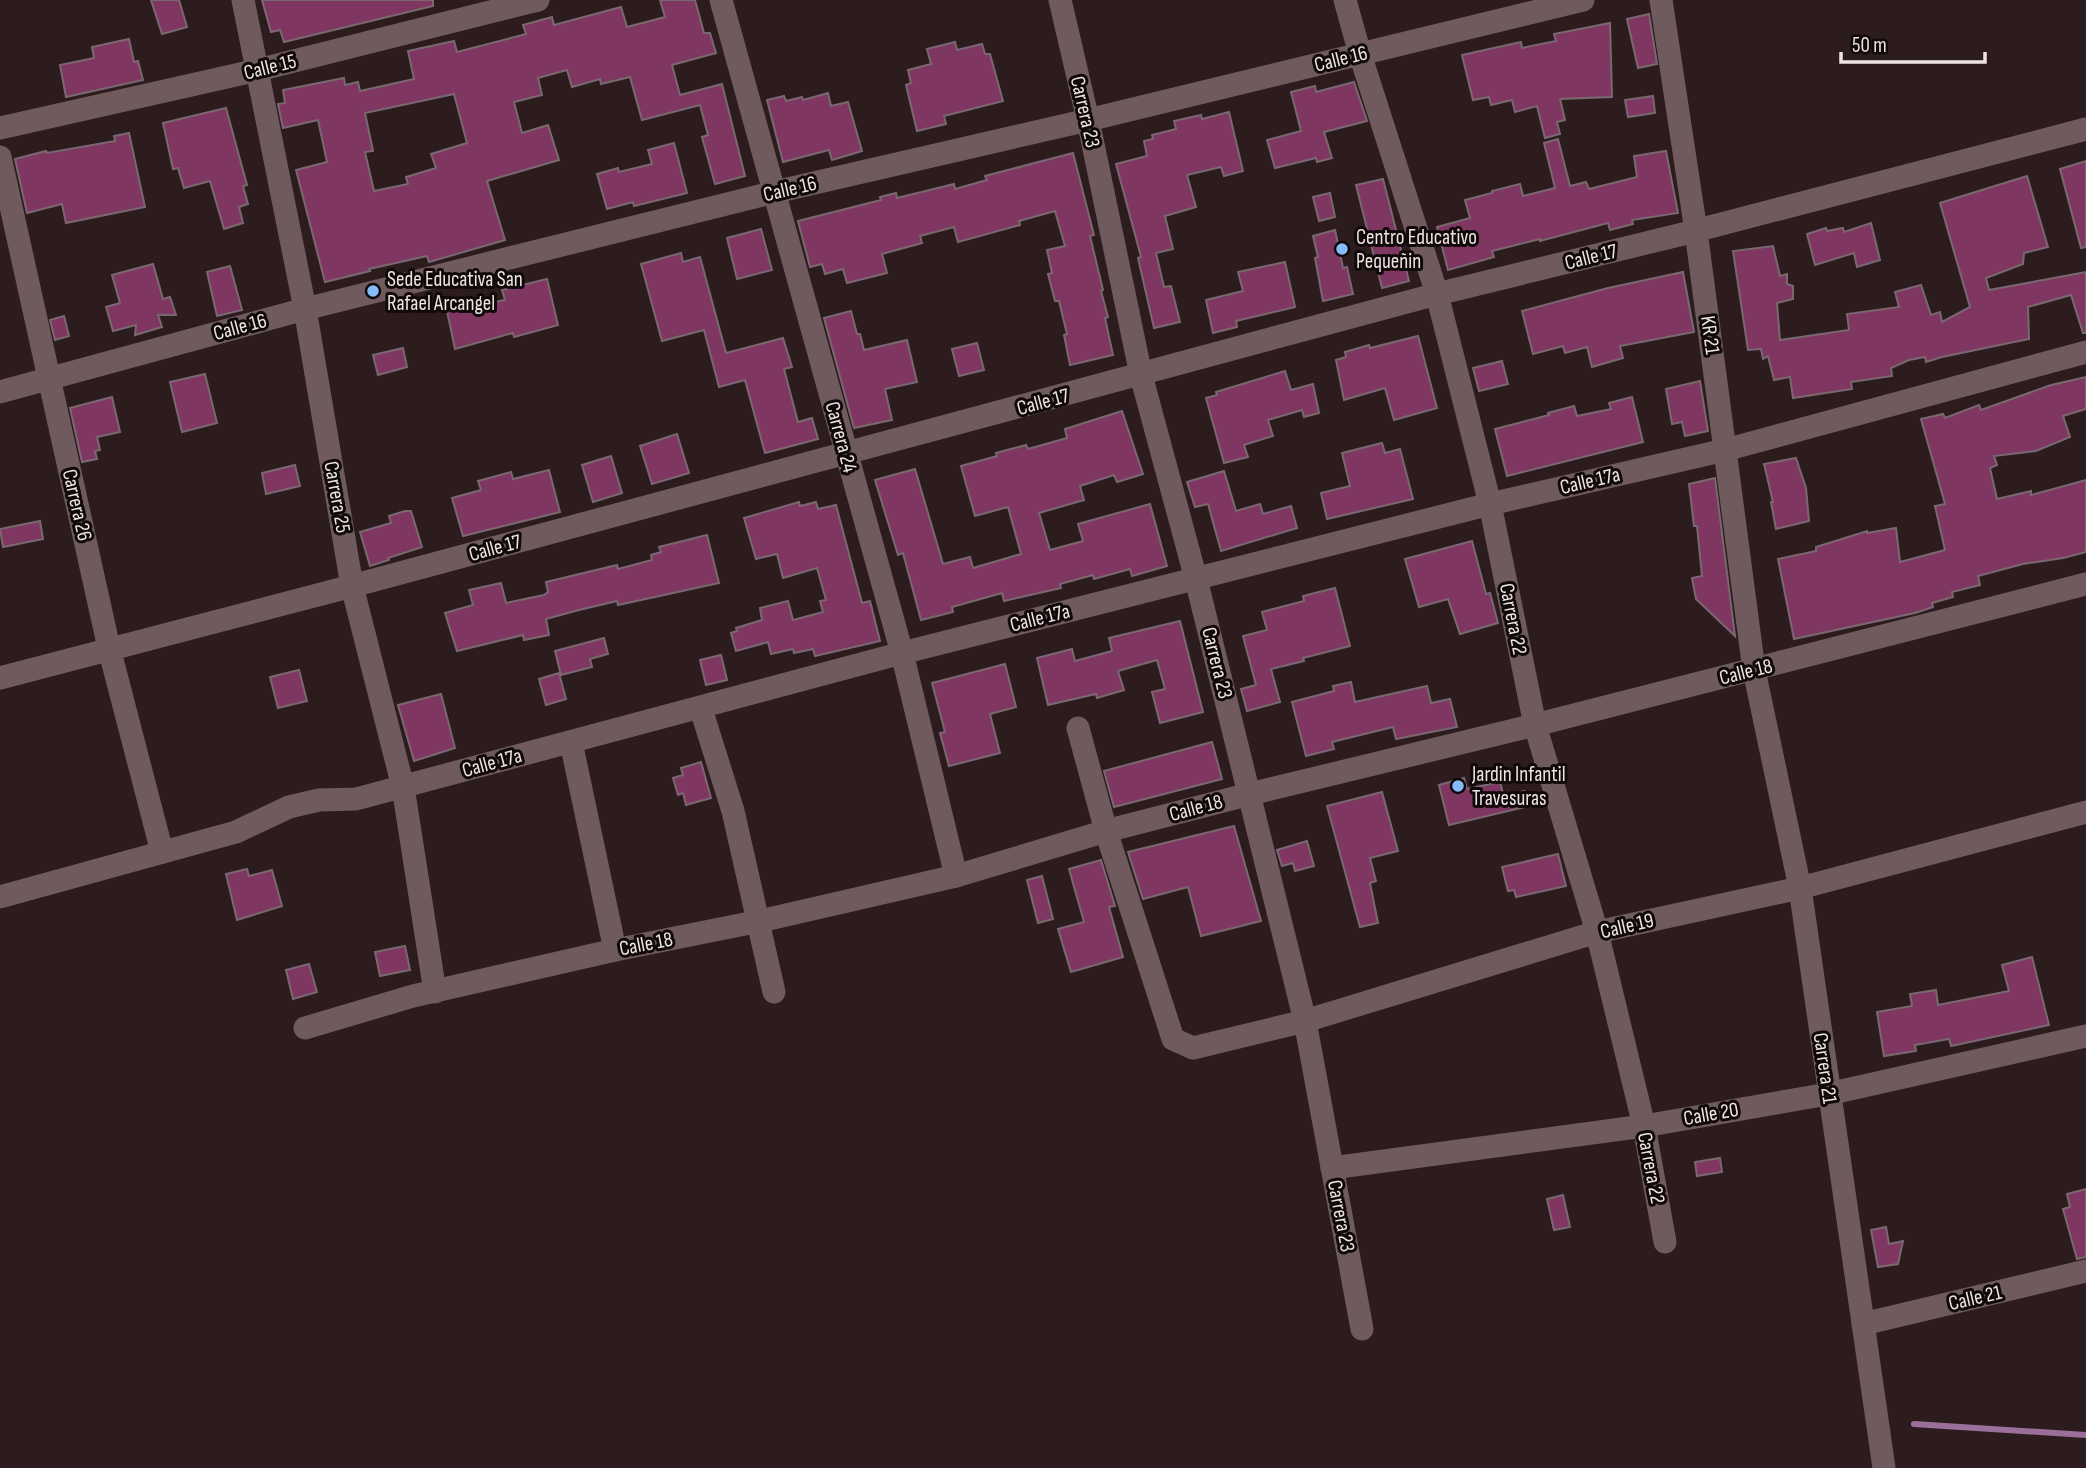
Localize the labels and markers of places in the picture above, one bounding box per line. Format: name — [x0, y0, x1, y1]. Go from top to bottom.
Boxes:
place label: Centro Educativo Pequeñin — [1356, 225, 1477, 274]
marker: Centro Educativo Pequeñin — [1334, 241, 1350, 257]
place label: Sede Educativa San Rafael Arcangel — [387, 267, 523, 316]
marker: Sede Educativa San Rafael Arcangel — [365, 283, 381, 299]
place label: Jardin Infantil Travesuras — [1471, 762, 1566, 811]
marker: Jardin Infantil Travesuras — [1450, 778, 1466, 794]

